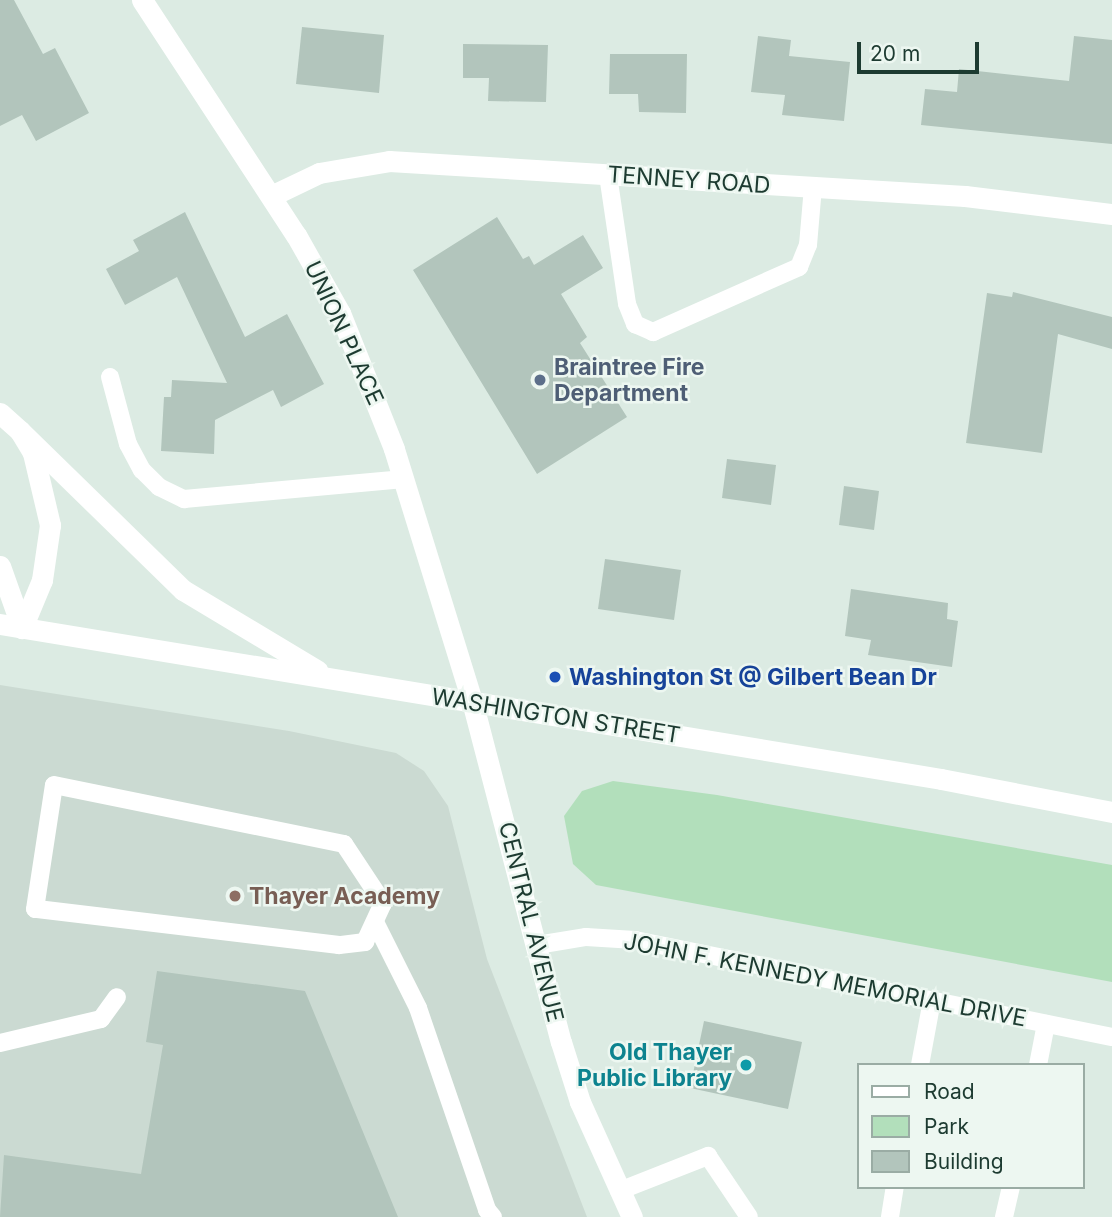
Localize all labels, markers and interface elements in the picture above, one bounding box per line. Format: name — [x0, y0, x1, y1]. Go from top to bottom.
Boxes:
scale bar — [860, 28, 982, 72]
text: 20 m — [870, 41, 920, 66]
street label: TENNEY ROAD — [607, 161, 771, 199]
street label: UNION PLACE — [299, 257, 389, 409]
place label: Braintree Fire Department — [554, 353, 704, 407]
marker: Braintree Fire Department — [532, 372, 548, 388]
place label: Washington St @ Gilbert Bean Dr — [569, 663, 937, 691]
marker: Washington St @ Gilbert Bean Dr — [547, 669, 563, 685]
street label: WASHINGTON STREET — [430, 683, 682, 749]
street label: CENTRAL AVENUE — [493, 819, 569, 1025]
place label: Thayer Academy — [249, 882, 440, 910]
marker: Thayer Academy — [227, 888, 243, 904]
street label: JOHN F. KENNEDY MEMORIAL DRIVE — [621, 927, 1029, 1033]
place label: Old Thayer Public Library — [577, 1038, 732, 1092]
marker: Old Thayer Public Library — [738, 1057, 754, 1073]
legend — [856, 1063, 1084, 1189]
text: Road — [924, 1079, 975, 1104]
text: Park — [924, 1114, 969, 1139]
text: Building — [924, 1149, 1004, 1174]

